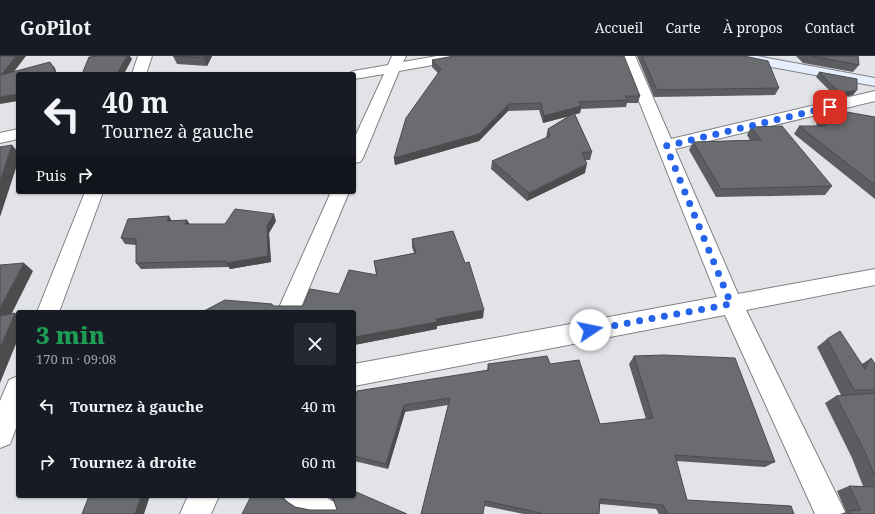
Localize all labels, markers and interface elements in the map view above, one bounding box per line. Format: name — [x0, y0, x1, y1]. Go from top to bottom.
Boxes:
text: GoPilot — [20, 15, 91, 41]
text: Accueil — [595, 18, 643, 37]
text: Carte — [665, 18, 701, 37]
text: À propos — [723, 18, 783, 37]
text: Contact — [805, 18, 855, 37]
text: 40 m — [102, 83, 169, 121]
icon: left — [36, 88, 88, 140]
pin — [813, 90, 847, 124]
icon: arrive — [819, 96, 841, 118]
text: Tournez à gauche — [102, 119, 254, 143]
icon: right — [74, 164, 96, 186]
text: Puis — [36, 165, 66, 185]
position arrow — [569, 309, 611, 351]
text: 3 min — [36, 318, 105, 351]
button: close — [294, 323, 336, 365]
text: 170 m · 09:08 — [36, 350, 116, 368]
icon: left — [36, 395, 58, 417]
text: Tournez à gauche — [70, 396, 204, 416]
text: 40 m — [301, 396, 336, 416]
icon: right — [36, 451, 58, 473]
text: Tournez à droite — [70, 452, 196, 472]
text: 60 m — [301, 452, 336, 472]

